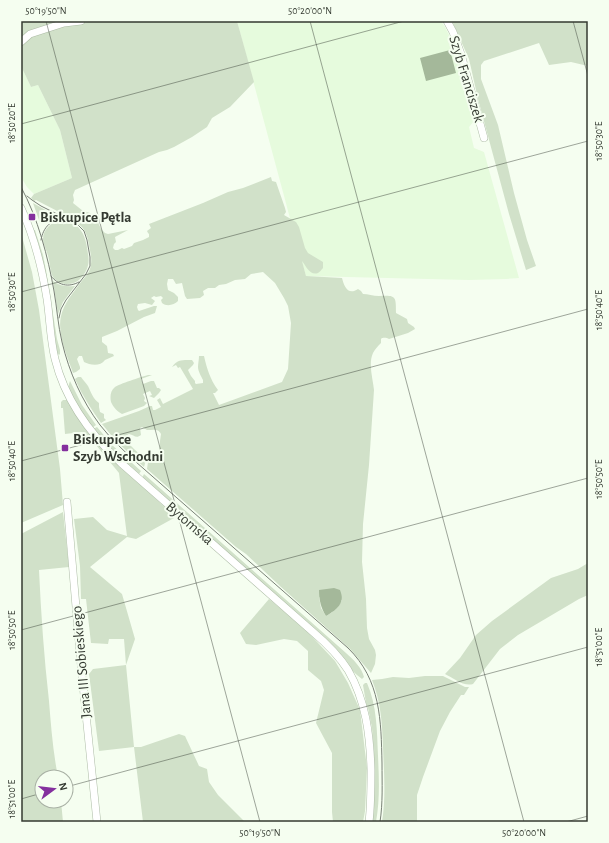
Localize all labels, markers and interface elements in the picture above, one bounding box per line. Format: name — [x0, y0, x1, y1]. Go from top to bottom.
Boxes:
text: 50°19'50"N — [25, 6, 67, 16]
text: 50°20'00"N — [288, 6, 332, 16]
street label: Szyb Franciszek — [446, 34, 487, 124]
text: 18°50'20"E — [7, 103, 17, 143]
text: 18°50'30"E — [594, 121, 604, 161]
place label: Biskupice Pętla — [40, 210, 132, 225]
marker: Biskupice Pętla — [27, 212, 37, 222]
text: 18°50'30"E — [7, 272, 17, 312]
text: 18°50'40"E — [594, 290, 604, 330]
place label: Biskupice Szyb Wschodni — [73, 432, 163, 464]
text: 18°50'40"E — [7, 441, 17, 481]
marker: Biskupice Szyb Wschodni — [60, 443, 70, 453]
text: 18°50'50"E — [594, 459, 604, 499]
street label: Bytomska — [163, 499, 216, 548]
street label: Jana III Sobieskiego — [69, 605, 94, 719]
text: 18°50'50"E — [7, 610, 17, 650]
text: 18°51'00"E — [594, 628, 604, 666]
north arrow — [34, 769, 74, 809]
text: 18°51'00"E — [7, 780, 17, 818]
text: N — [57, 781, 69, 792]
text: 50°19'50"N — [239, 828, 281, 838]
text: 50°20'00"N — [502, 828, 546, 838]

